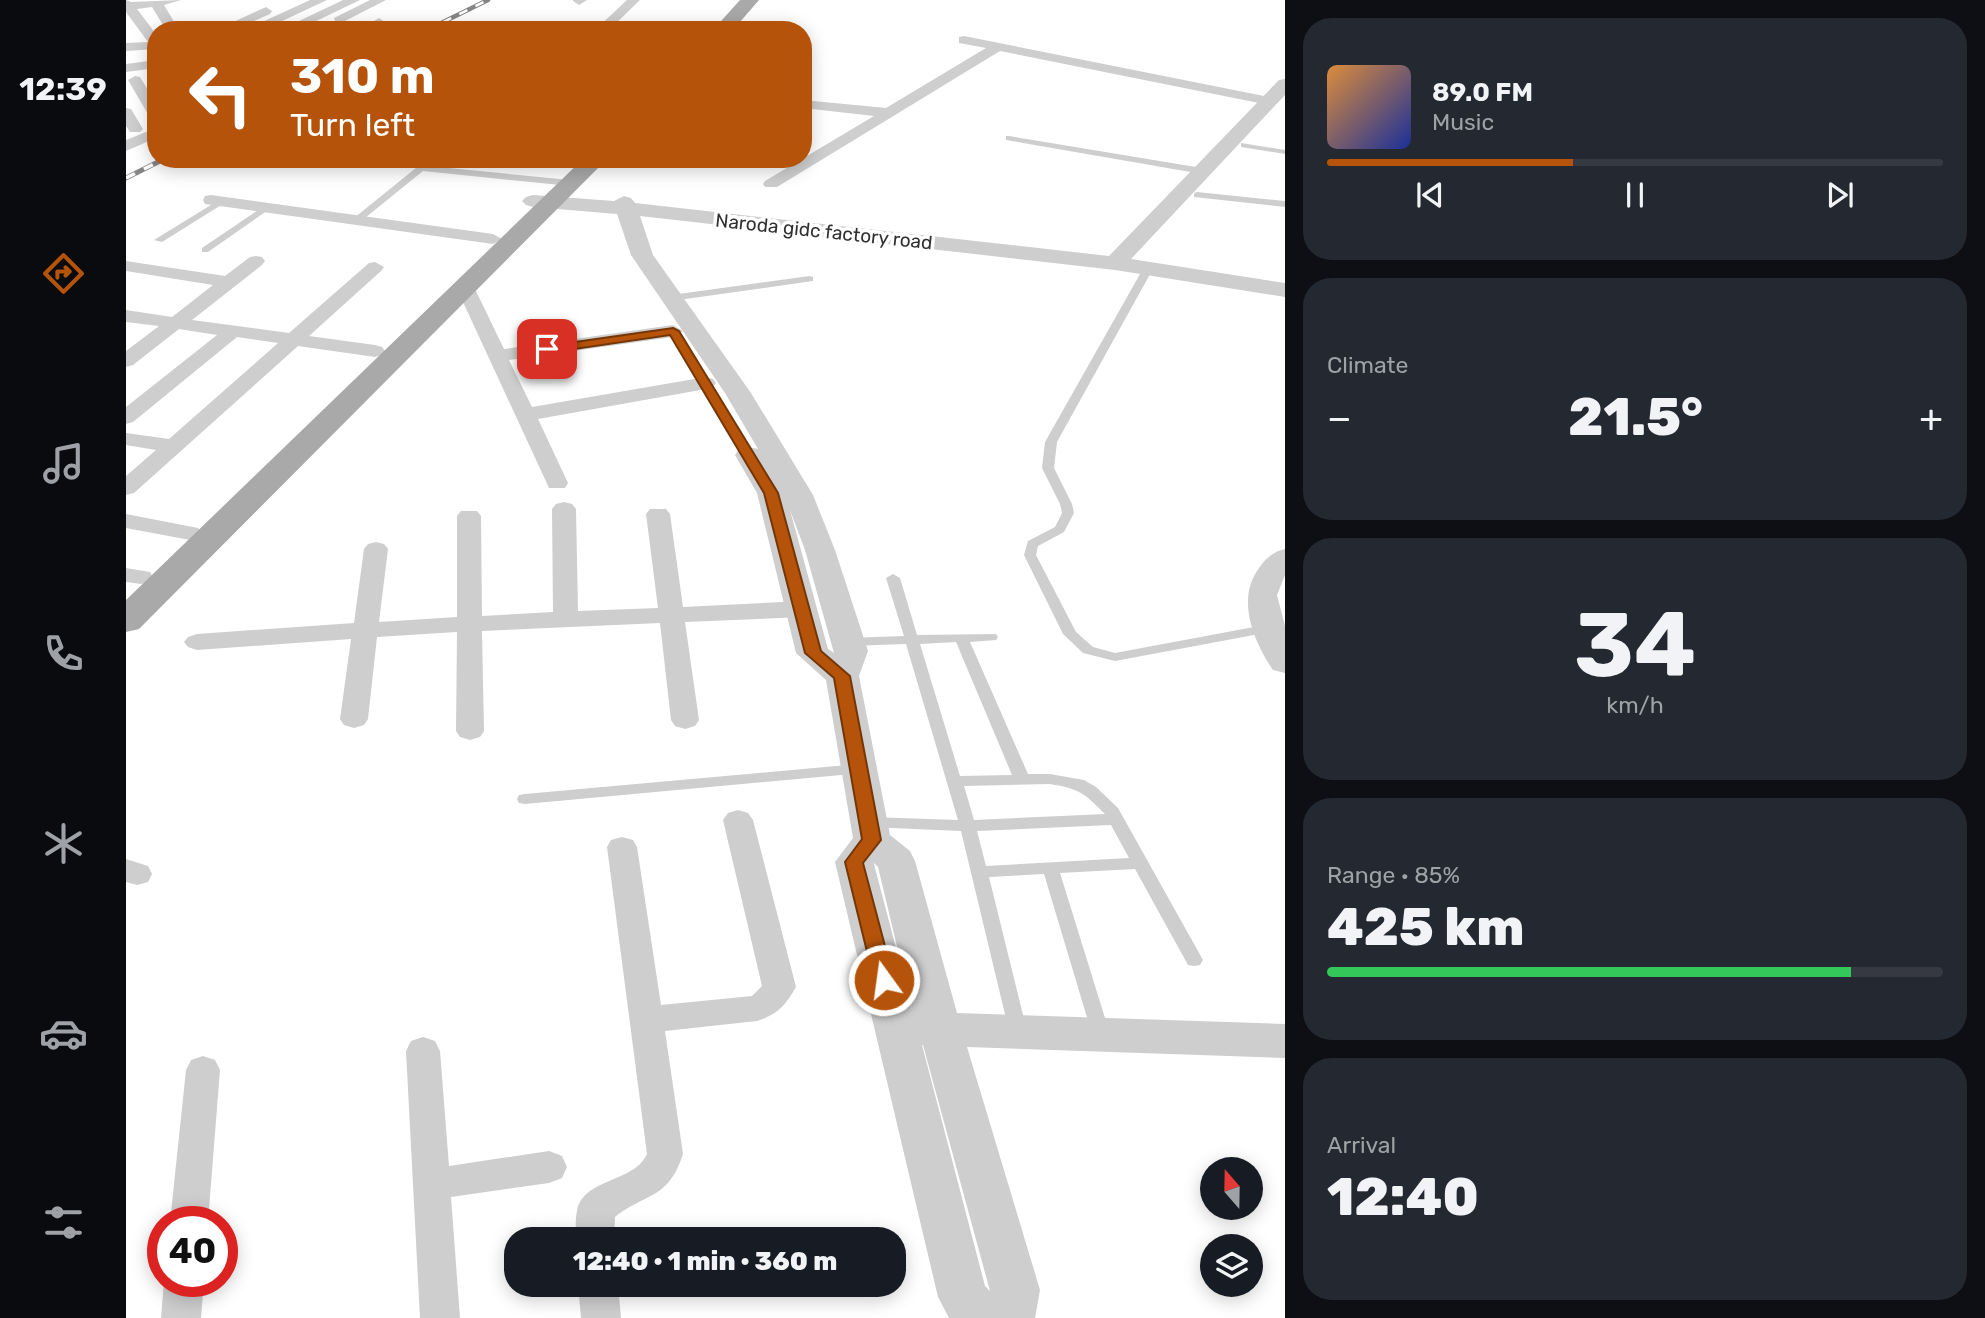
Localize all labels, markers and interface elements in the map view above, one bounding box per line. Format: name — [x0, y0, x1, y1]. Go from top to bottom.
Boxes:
text: 310 m — [290, 47, 435, 105]
icon: left — [175, 49, 266, 140]
text: 12:39 — [19, 70, 107, 108]
text: 89.0 FM — [1432, 77, 1533, 108]
text: Turn left — [290, 106, 415, 144]
text: Music — [1432, 108, 1494, 136]
icon: previous — [1411, 176, 1449, 214]
icon: pause — [1616, 176, 1654, 214]
icon: next — [1821, 176, 1859, 214]
street label: Naroda gidc factory road — [714, 209, 934, 254]
icon: directions — [39, 249, 88, 298]
pin — [517, 319, 577, 379]
icon: arrive — [528, 330, 566, 368]
text: Climate — [1327, 351, 1408, 379]
text: 21.5° — [1568, 386, 1703, 448]
text: − — [1327, 395, 1352, 441]
text: + — [1919, 395, 1943, 441]
icon: music — [39, 439, 88, 488]
text: 34 — [1574, 591, 1696, 699]
icon: phone — [39, 629, 88, 678]
text: km/h — [1606, 691, 1664, 719]
icon: climate — [39, 819, 88, 868]
text: Range · 85% — [1327, 861, 1460, 889]
text: 425 km — [1327, 896, 1524, 958]
position arrow — [847, 943, 921, 1017]
icon: car — [39, 1009, 88, 1058]
text: Arrival — [1327, 1131, 1396, 1159]
north arrow — [1200, 1157, 1264, 1220]
map controls — [1200, 1157, 1263, 1297]
text: 12:40 — [1327, 1166, 1479, 1228]
icon: filters — [39, 1198, 88, 1247]
speed limit sign: 40 — [147, 1206, 238, 1297]
button: layers — [1200, 1234, 1263, 1297]
text: 12:40 · 1 min · 360 m — [573, 1246, 837, 1277]

